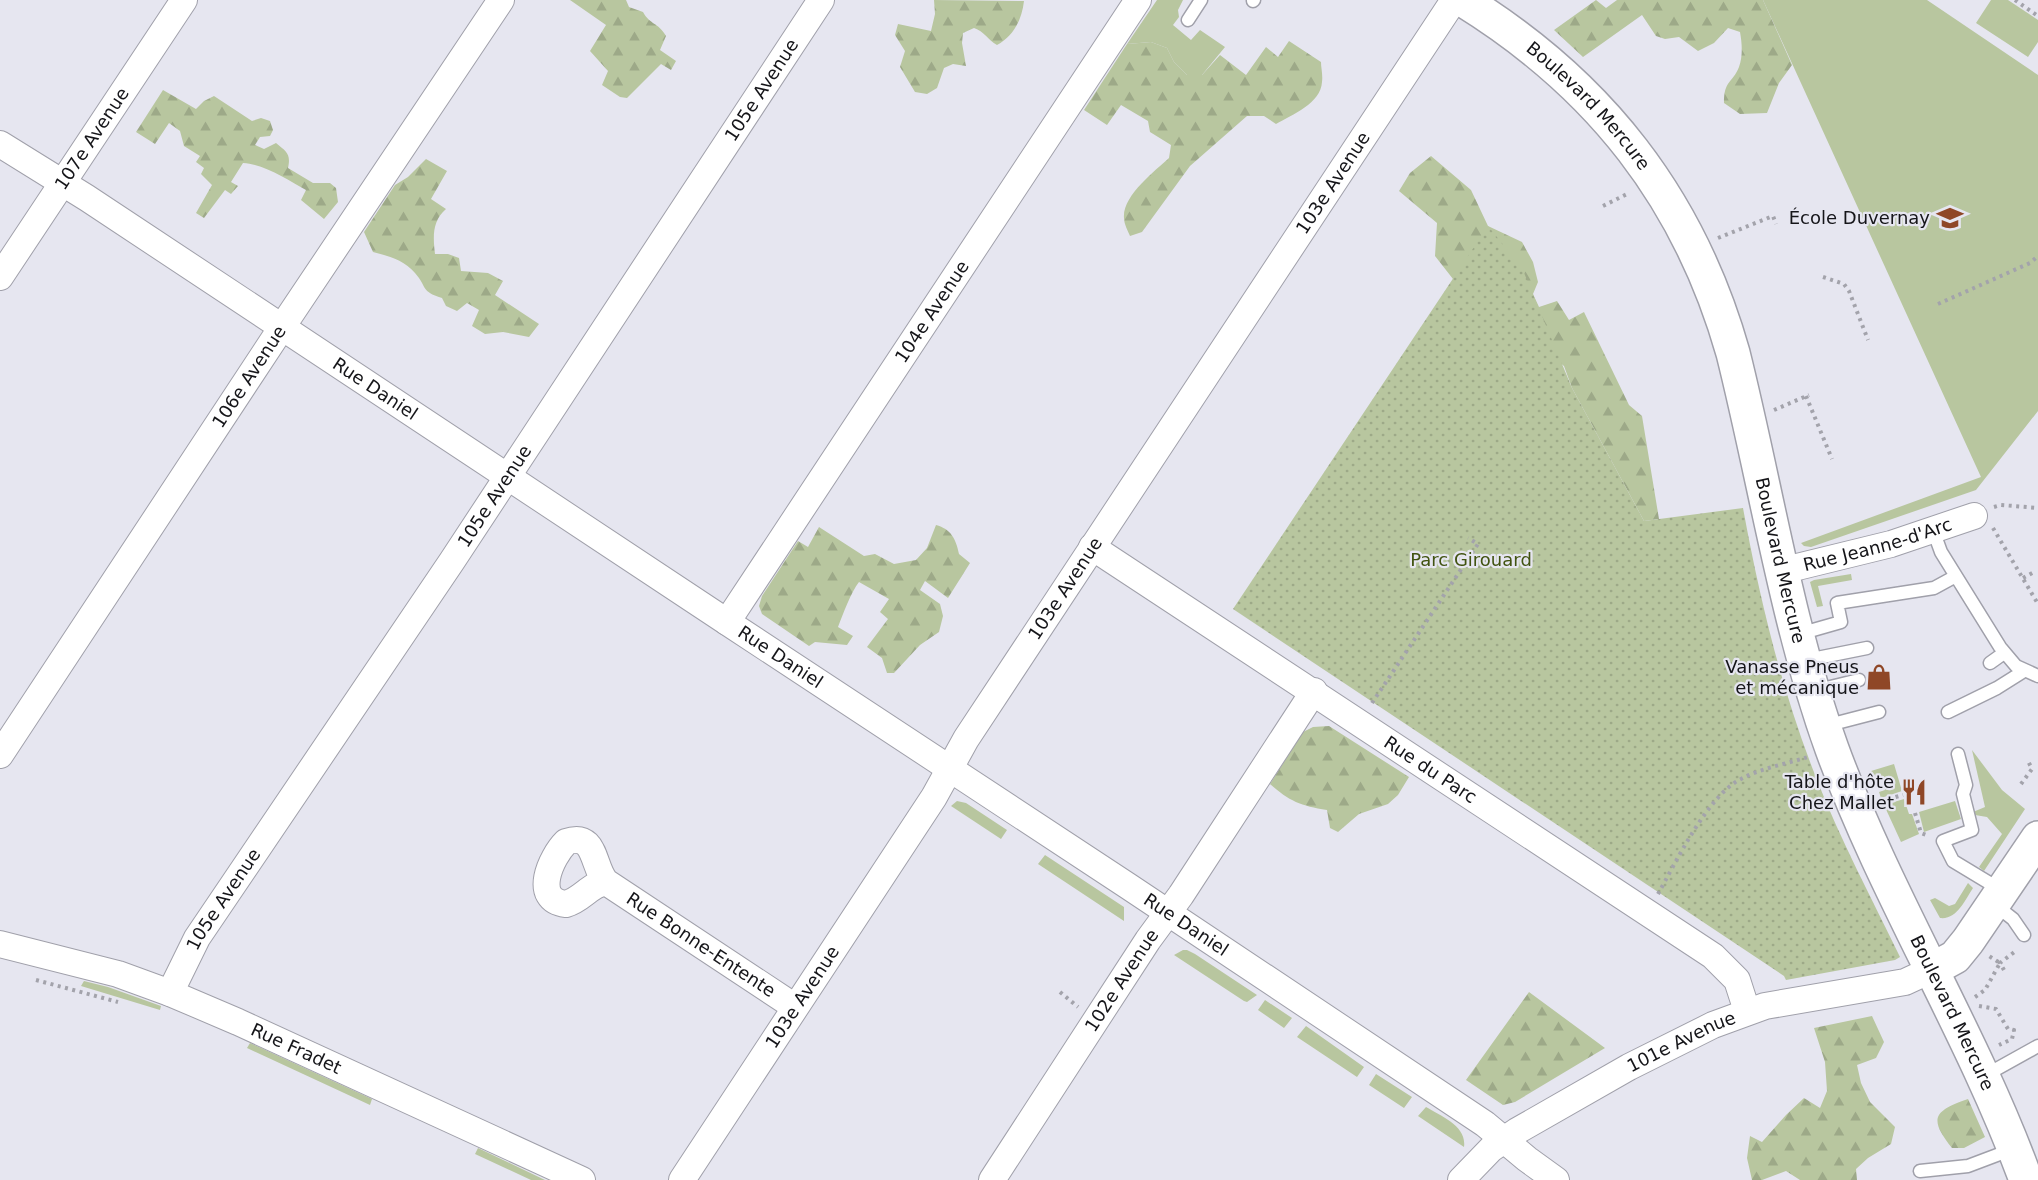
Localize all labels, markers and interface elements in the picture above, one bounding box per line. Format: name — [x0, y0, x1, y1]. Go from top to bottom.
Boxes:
street label: 105e Avenue — [720, 35, 803, 145]
street label: Boulevard Mercure — [1522, 37, 1655, 174]
street label: 107e Avenue — [50, 83, 133, 193]
street label: 103e Avenue — [1291, 128, 1374, 238]
school or university icon: École Duvernay — [1935, 203, 1965, 233]
place label: École Duvernay — [1789, 207, 1930, 228]
street label: 104e Avenue — [890, 256, 973, 366]
street label: 106e Avenue — [208, 321, 290, 432]
street label: Rue Daniel — [329, 353, 422, 424]
street label: 105e Avenue — [453, 441, 535, 551]
street label: Boulevard Mercure — [1752, 475, 1810, 645]
street label: Rue Jeanne-d'Arc — [1801, 513, 1954, 575]
street label: 103e Avenue — [1024, 533, 1106, 643]
park label: Parc Girouard — [1410, 549, 1532, 570]
street label: Rue Daniel — [734, 621, 827, 692]
place label: Vanasse Pneus et mécanique — [1725, 656, 1859, 698]
shop icon: Vanasse Pneus et mécanique — [1864, 662, 1894, 692]
street label: Rue du Parc — [1380, 731, 1481, 807]
place label: Table d'hôte Chez Mallet — [1784, 771, 1894, 813]
restaurant icon: Table d'hôte Chez Mallet — [1899, 777, 1929, 807]
street label: 105e Avenue — [182, 844, 265, 953]
street label: Rue Bonne-Entente — [623, 888, 780, 1001]
street label: Rue Daniel — [1140, 889, 1233, 960]
street label: 102e Avenue — [1080, 925, 1162, 1035]
street label: Boulevard Mercure — [1906, 932, 1999, 1094]
street label: 103e Avenue — [761, 942, 843, 1052]
street label: 101e Avenue — [1623, 1007, 1738, 1076]
street label: Rue Fradet — [248, 1018, 345, 1078]

